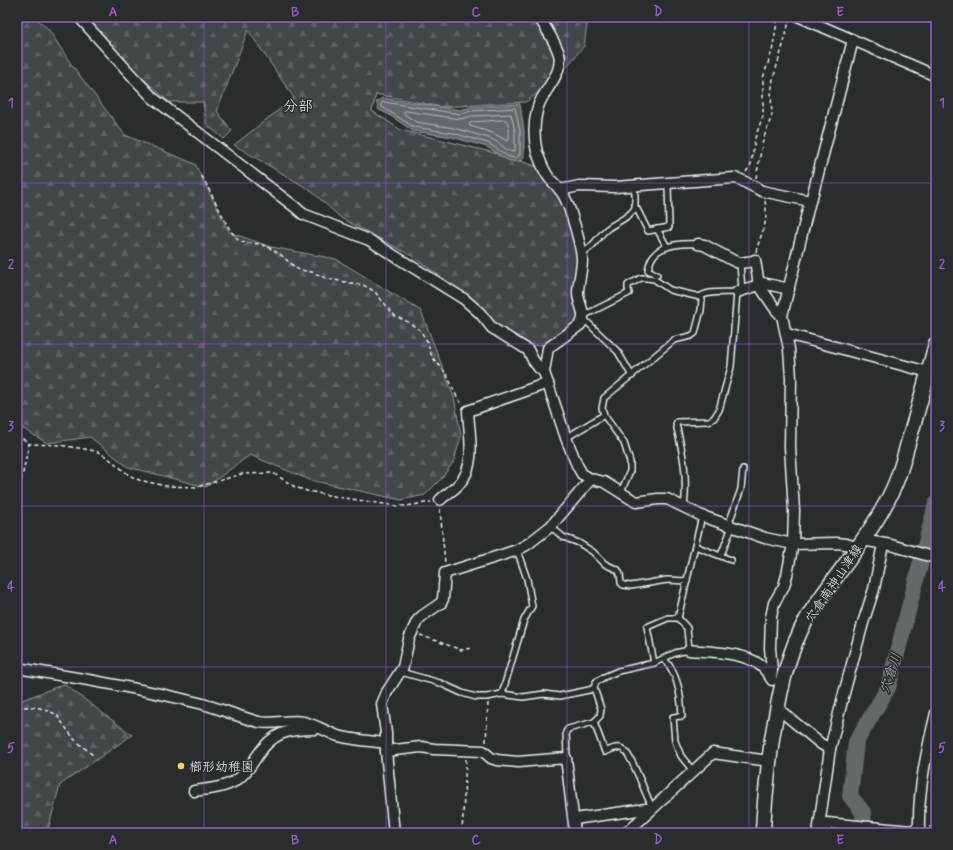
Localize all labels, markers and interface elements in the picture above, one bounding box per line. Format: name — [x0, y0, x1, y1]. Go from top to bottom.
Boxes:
text: A — [109, 4, 117, 21]
text: B — [291, 4, 300, 21]
text: C — [471, 4, 481, 21]
text: D — [654, 4, 663, 21]
text: E — [836, 4, 844, 21]
text: 1 — [8, 95, 14, 112]
text: 1 — [939, 95, 945, 112]
district label: 分部 — [283, 97, 313, 117]
text: 2 — [8, 256, 15, 273]
text: 2 — [939, 256, 946, 273]
text: 3 — [8, 418, 14, 435]
text: 3 — [939, 418, 945, 435]
street label: 穴倉南神山津線 — [802, 541, 867, 626]
text: 4 — [7, 579, 15, 596]
text: 4 — [938, 579, 946, 596]
water label: 穴倉川 — [876, 651, 906, 696]
text: 5 — [7, 740, 15, 757]
text: 5 — [938, 740, 946, 757]
place label: 櫛形幼稚園 — [189, 759, 254, 776]
marker: 櫛形幼稚園 — [176, 761, 186, 771]
text: A — [109, 832, 117, 849]
text: B — [291, 832, 300, 849]
text: C — [471, 832, 481, 849]
text: D — [654, 832, 663, 849]
text: E — [836, 832, 844, 849]

